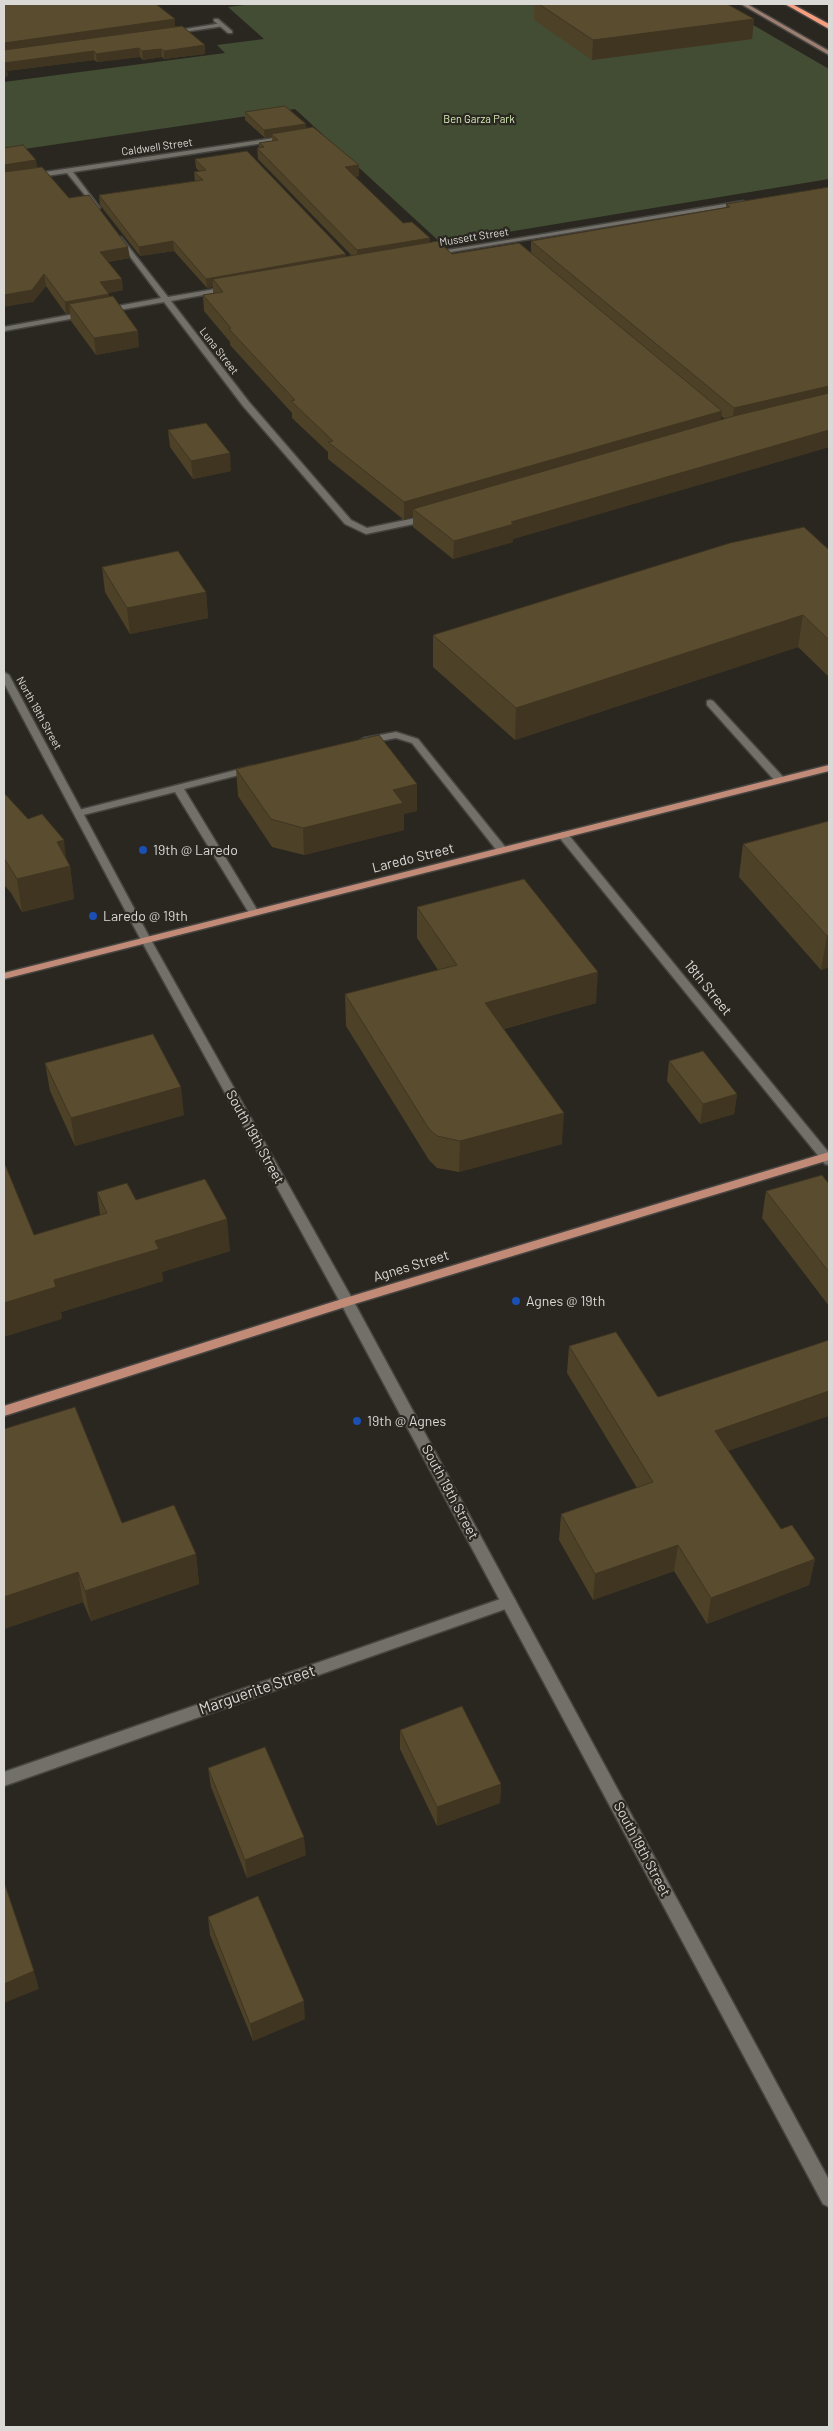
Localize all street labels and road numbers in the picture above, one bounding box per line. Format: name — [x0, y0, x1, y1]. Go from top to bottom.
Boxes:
street label: Caldwell Street — [121, 135, 193, 159]
street label: Mussett Street — [438, 225, 510, 249]
street label: Luna Street — [197, 325, 241, 377]
street label: North 19th Street — [13, 674, 65, 752]
street label: Laredo Street — [370, 840, 456, 876]
street label: 18th Street — [681, 957, 735, 1019]
street label: South 19th Street — [222, 1087, 288, 1187]
street label: Agnes Street — [371, 1247, 451, 1285]
street label: South 19th Street — [418, 1442, 482, 1542]
street label: Marguerite Street — [196, 1661, 318, 1719]
street label: South 19th Street — [610, 1799, 674, 1899]

